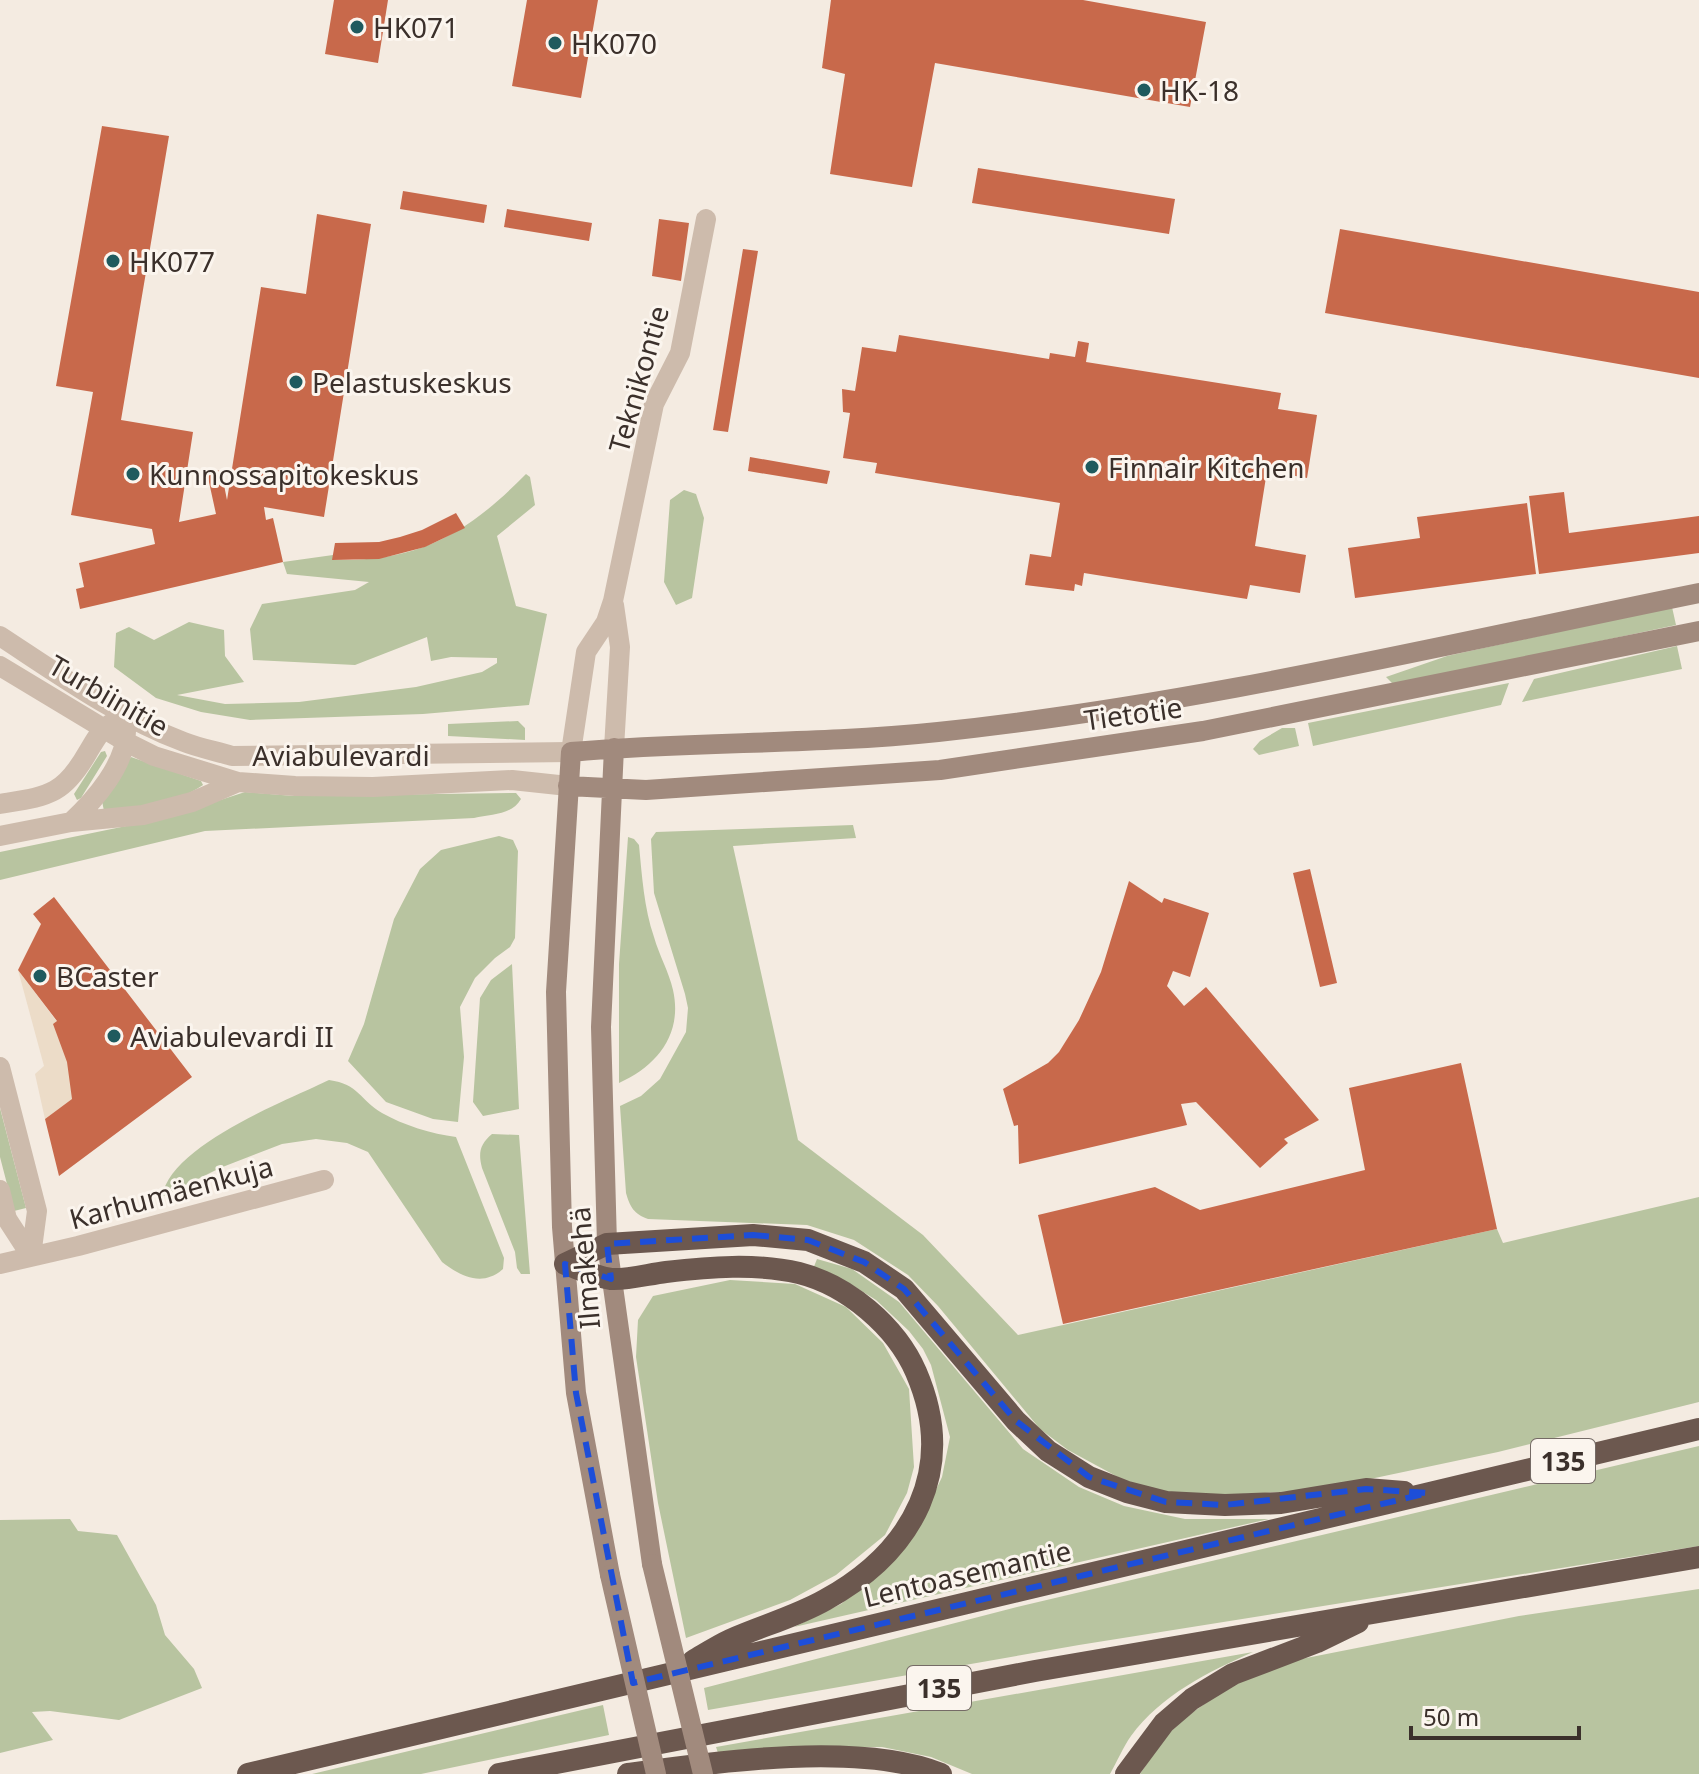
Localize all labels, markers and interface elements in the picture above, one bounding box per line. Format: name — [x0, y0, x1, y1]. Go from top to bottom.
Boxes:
place label: HK071 — [373, 8, 459, 46]
marker: HK071 — [348, 18, 366, 36]
place label: HK070 — [571, 24, 657, 62]
marker: HK070 — [546, 34, 564, 52]
place label: HK-18 — [1160, 71, 1239, 109]
marker: HK-18 — [1135, 81, 1153, 99]
place label: HK077 — [129, 242, 215, 280]
marker: HK077 — [104, 252, 122, 270]
street label: Teknikontie — [599, 301, 677, 457]
place label: Pelastuskeskus — [312, 363, 512, 401]
marker: Pelastuskeskus — [287, 373, 305, 391]
place label: Finnair Kitchen — [1108, 448, 1305, 486]
place label: Kunnossapitokeskus — [149, 455, 419, 493]
marker: Finnair Kitchen — [1083, 458, 1101, 476]
marker: Kunnossapitokeskus — [124, 465, 142, 483]
street label: Turbiinitie — [42, 645, 176, 745]
street label: Tietotie — [1081, 687, 1185, 739]
street label: Aviabulevardi — [252, 736, 430, 774]
place label: BCaster — [56, 957, 159, 995]
marker: BCaster — [31, 967, 49, 985]
place label: Aviabulevardi II — [130, 1017, 334, 1055]
marker: Aviabulevardi II — [105, 1027, 123, 1045]
street label: Karhumäenkuja — [65, 1147, 277, 1237]
street label: Ilmakehä — [560, 1205, 608, 1331]
road number: 135 — [1531, 1439, 1595, 1483]
street label: Lentoasemantie — [859, 1531, 1075, 1615]
road number: 135 — [907, 1666, 971, 1710]
scale bar — [1411, 1690, 1579, 1740]
text: 50 m — [1423, 1700, 1479, 1733]

